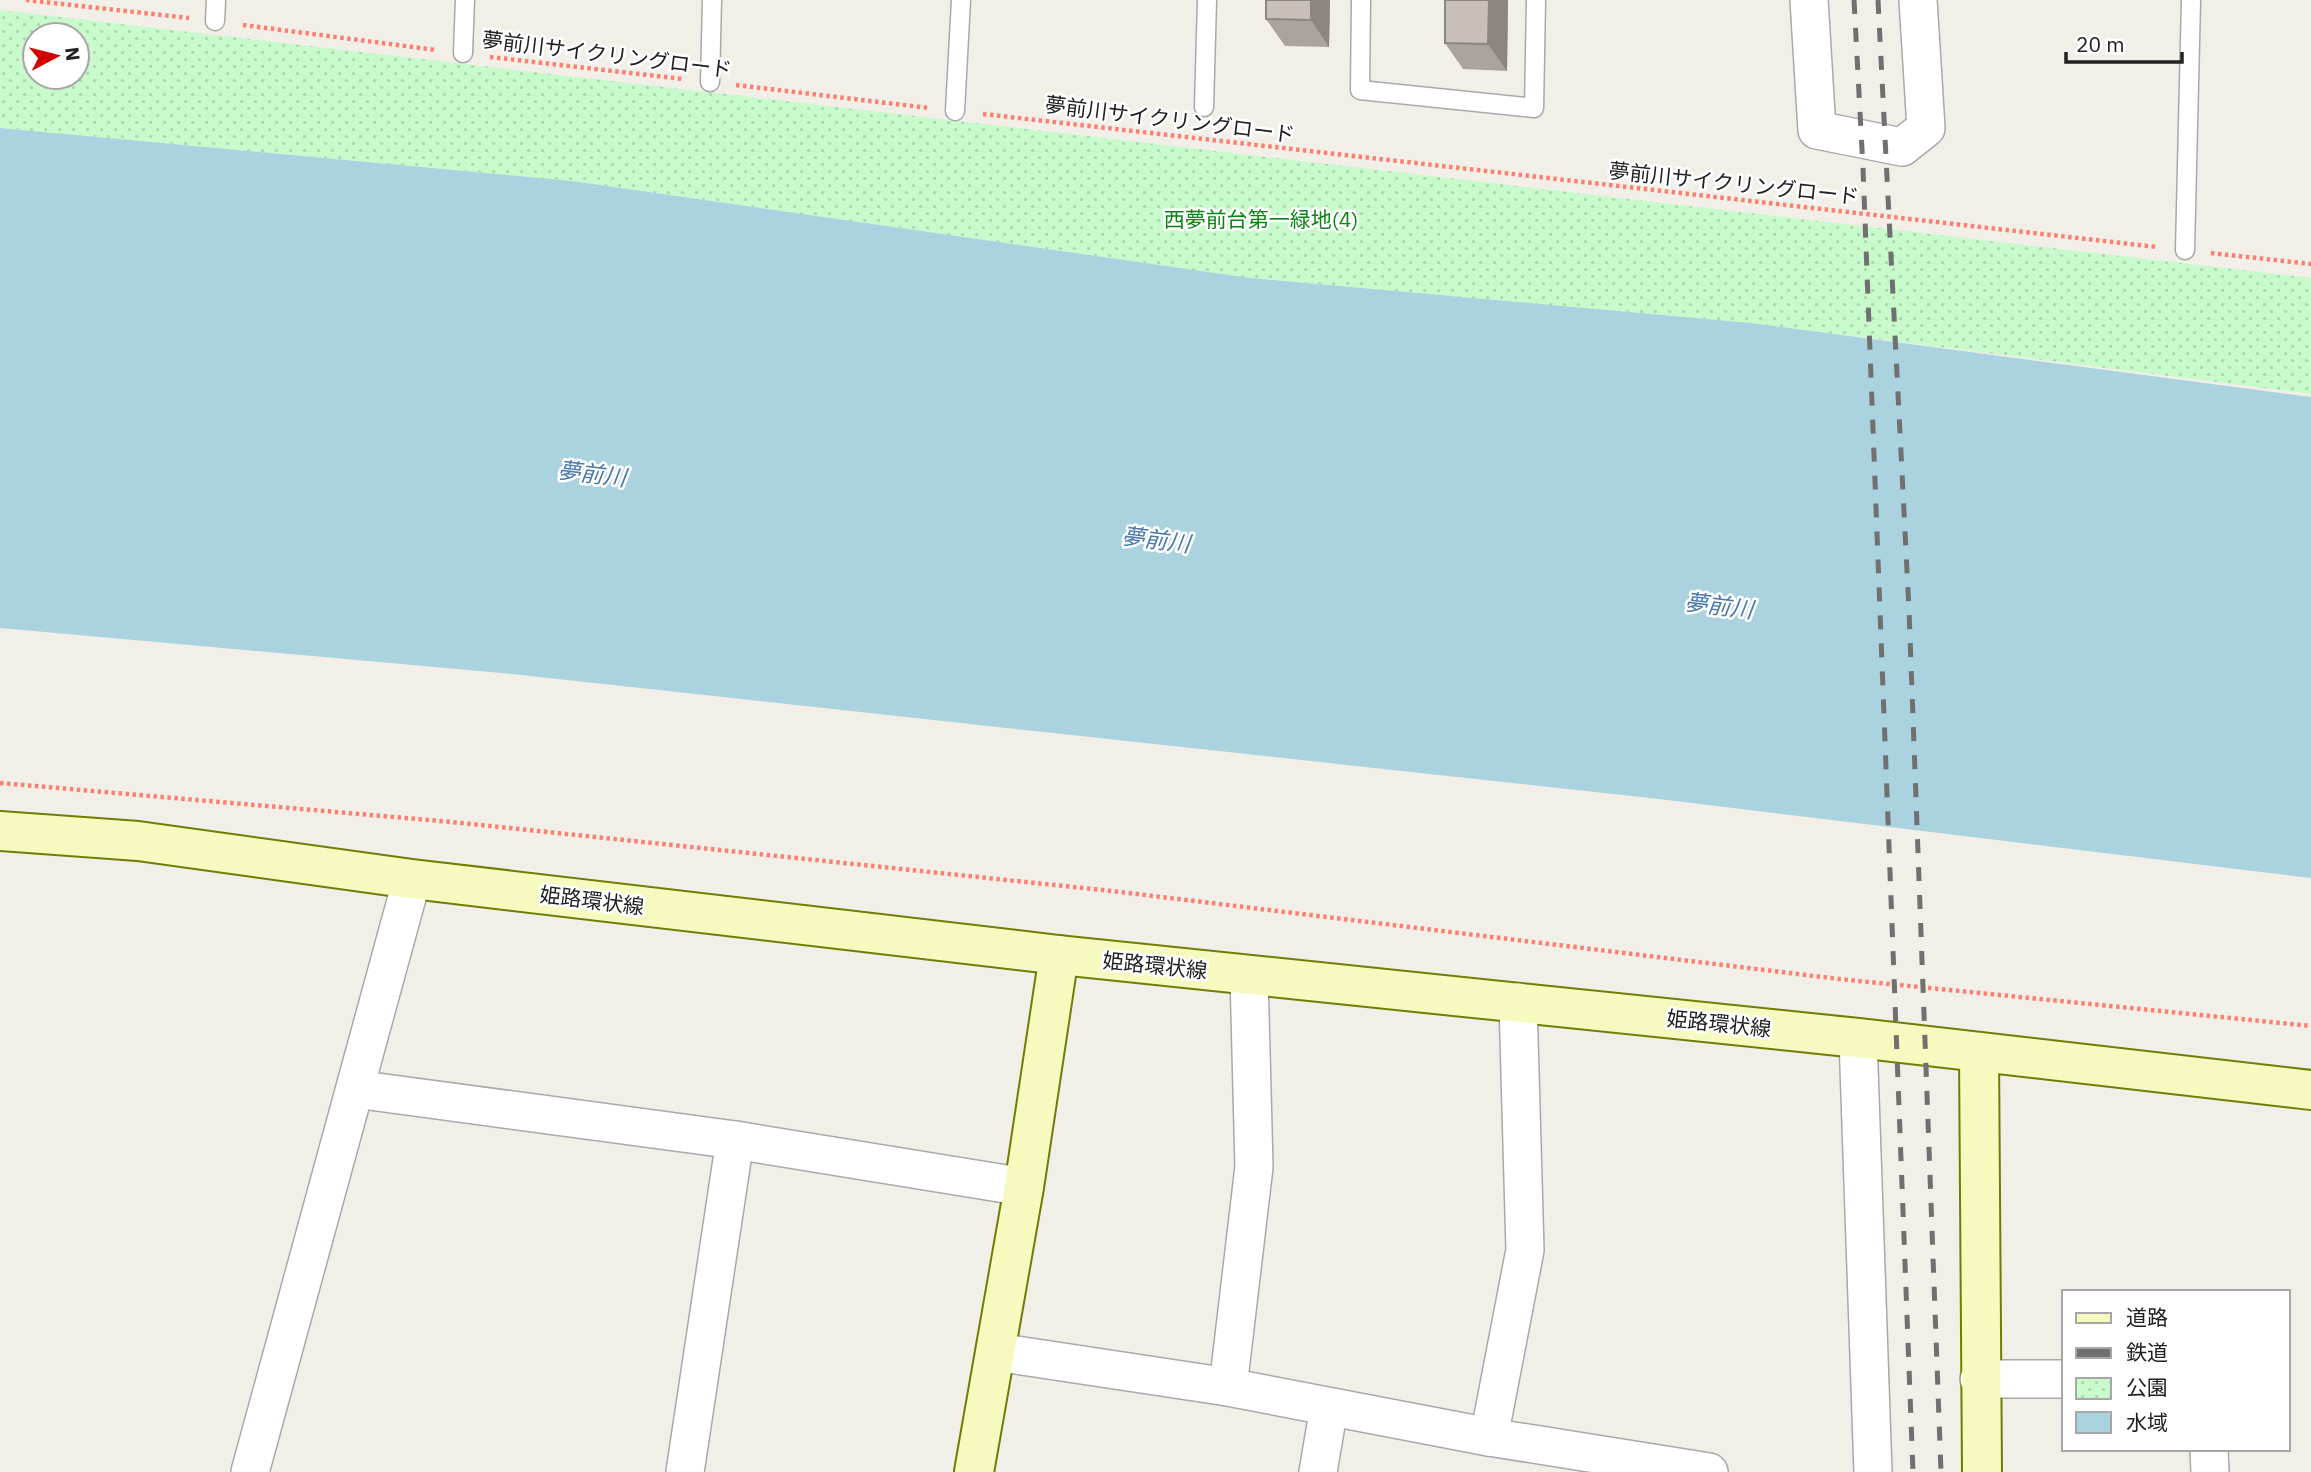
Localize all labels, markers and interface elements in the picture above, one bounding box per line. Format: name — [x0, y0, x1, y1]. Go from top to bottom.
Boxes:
north arrow — [21, 21, 91, 91]
scale bar — [2066, 21, 2182, 65]
street label: 夢前川サイクリングロード — [480, 25, 734, 83]
text: 20 m — [2076, 30, 2125, 58]
text: N — [60, 46, 86, 62]
street label: 夢前川サイクリングロード — [1043, 90, 1297, 148]
street label: 夢前川サイクリングロード — [1607, 156, 1861, 210]
park label: 西夢前台第一緑地(4) — [1164, 205, 1358, 233]
water label: 夢前川 — [556, 454, 631, 492]
water label: 夢前川 — [1120, 520, 1195, 558]
water label: 夢前川 — [1683, 586, 1758, 624]
street label: 姫路環状線 — [538, 880, 646, 920]
street label: 姫路環状線 — [1101, 946, 1209, 984]
street label: 姫路環状線 — [1665, 1004, 1773, 1042]
legend — [2062, 1290, 2290, 1451]
text: 道路 — [2126, 1303, 2168, 1331]
text: 鉄道 — [2126, 1338, 2168, 1366]
text: 公園 — [2126, 1373, 2168, 1401]
text: 水域 — [2126, 1408, 2168, 1436]

